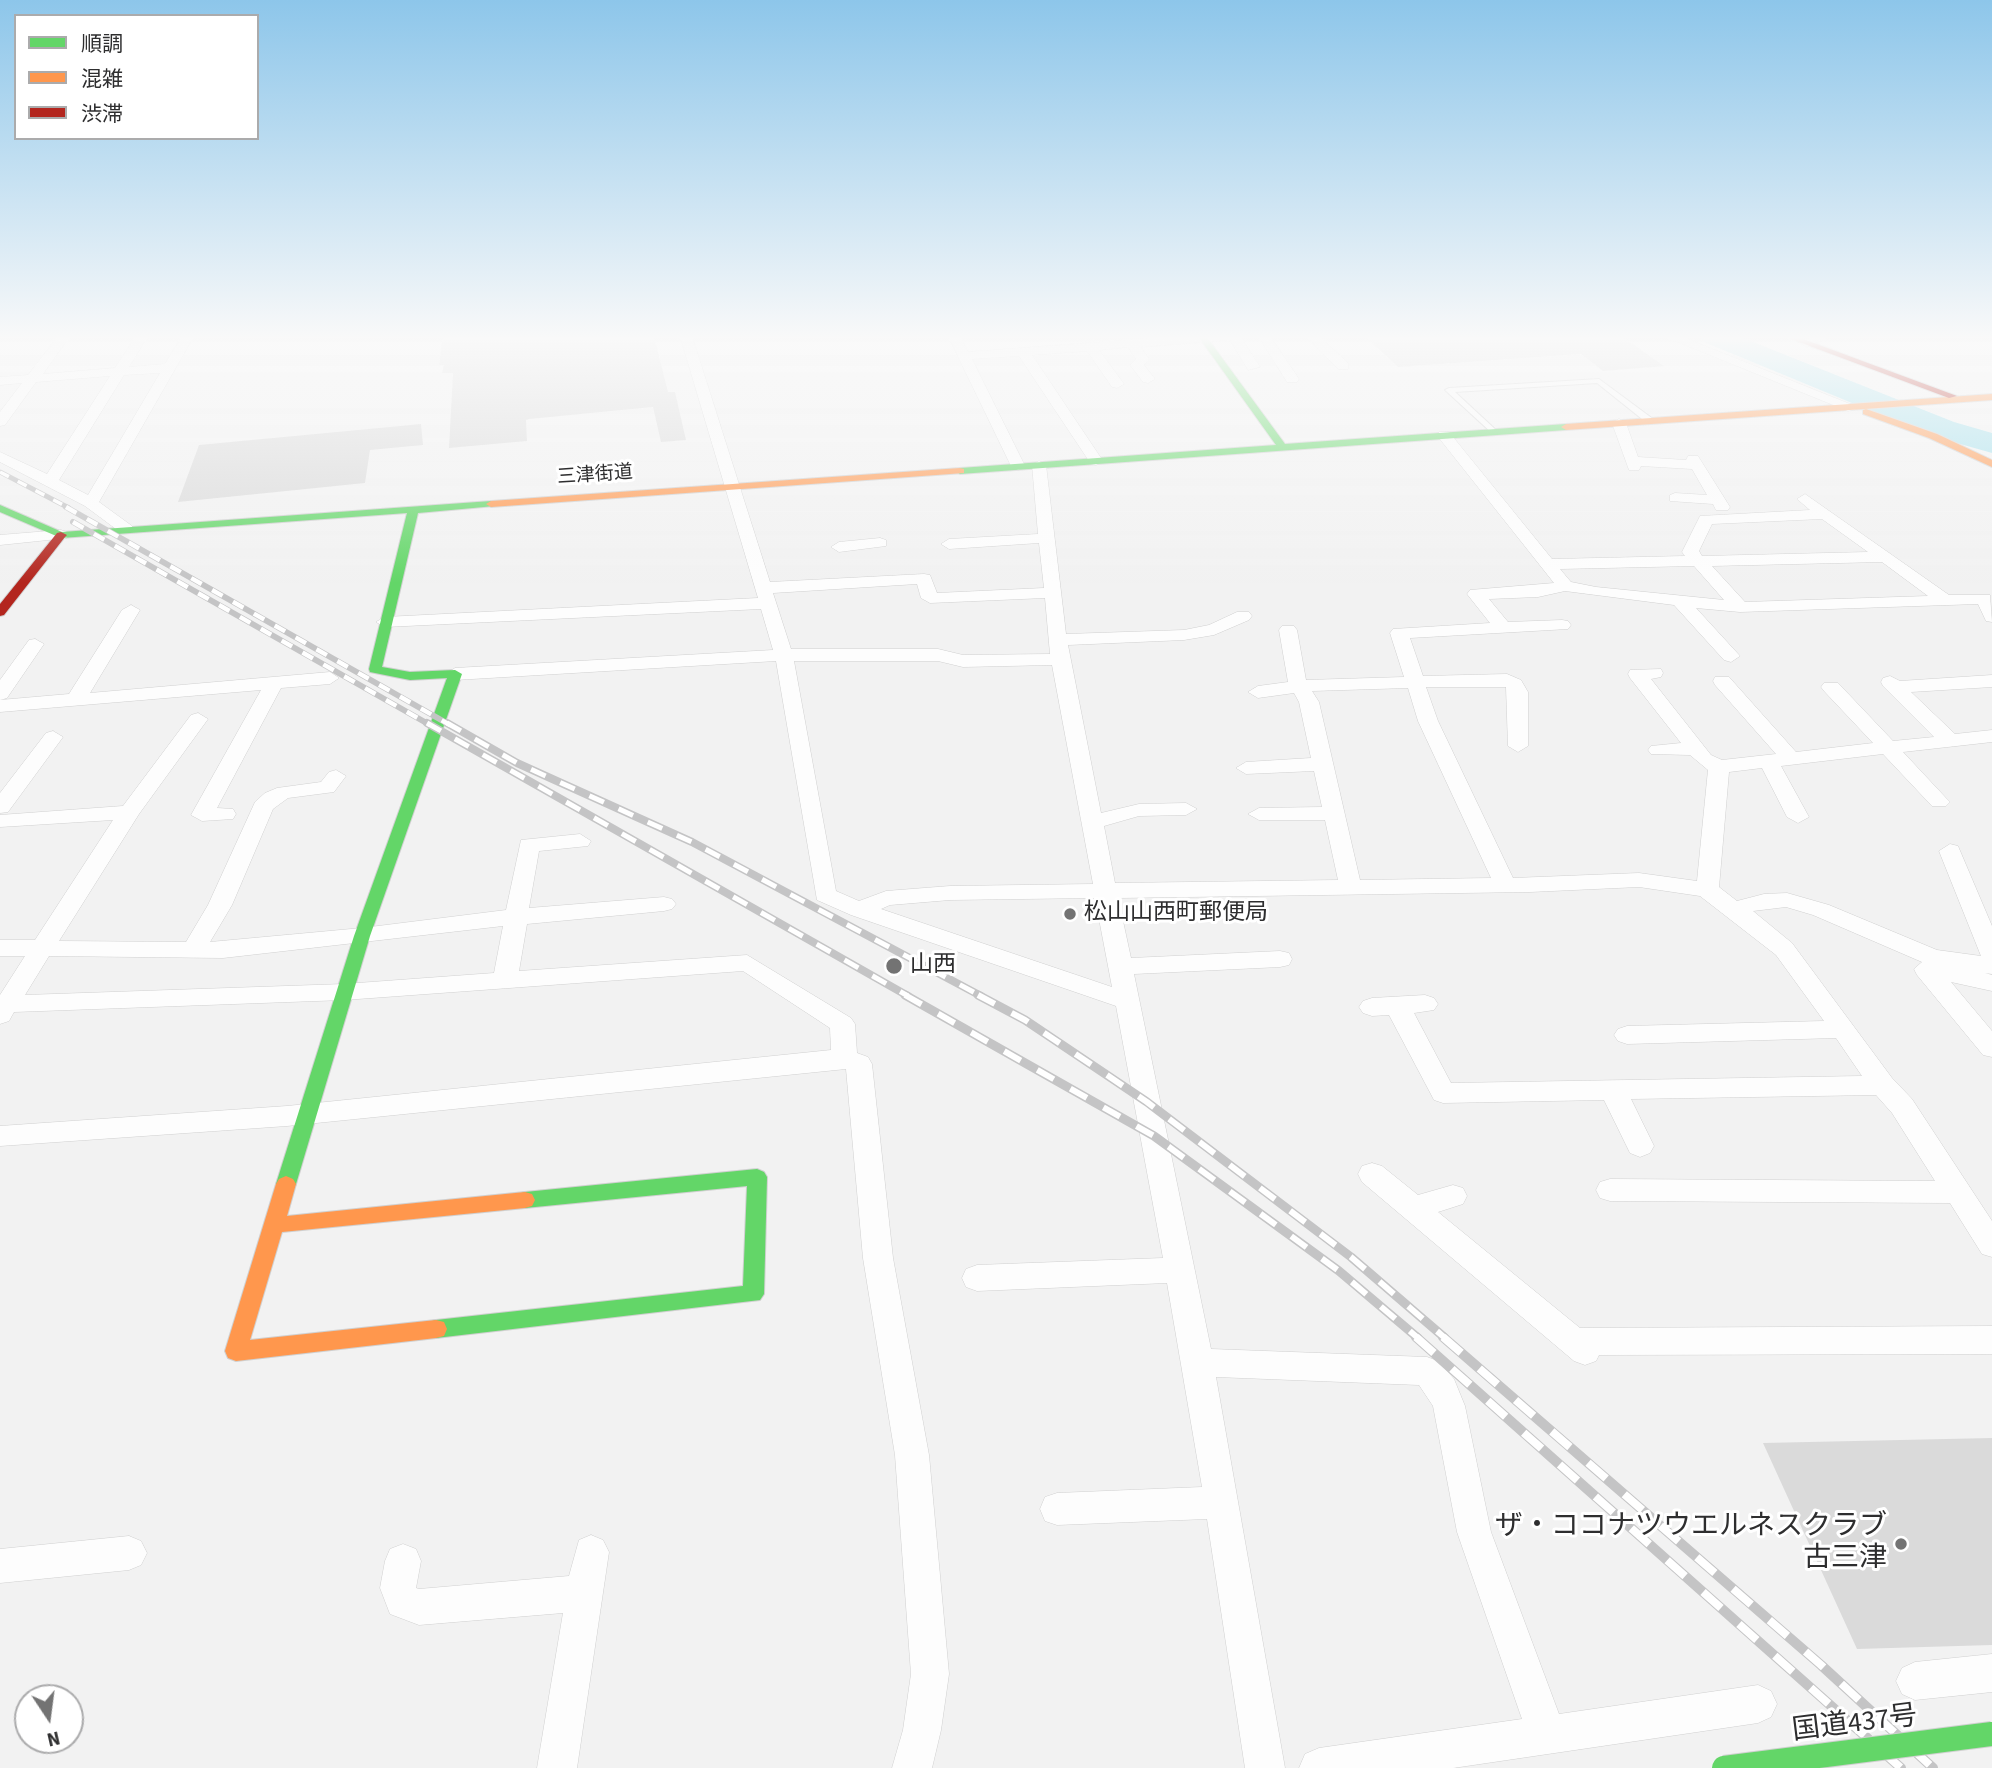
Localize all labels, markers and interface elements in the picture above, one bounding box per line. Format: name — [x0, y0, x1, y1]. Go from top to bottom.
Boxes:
legend — [14, 14, 259, 140]
text: 順調 — [81, 29, 123, 59]
text: 混雑 — [81, 64, 123, 94]
text: 渋滞 — [81, 99, 123, 129]
street label: 三津街道 — [556, 462, 634, 490]
place label: 松山山西町郵便局 — [1084, 900, 1268, 928]
marker: 松山山西町郵便局 — [1062, 906, 1078, 922]
place label: 山西 — [910, 952, 956, 980]
marker: 山西 — [884, 956, 904, 976]
place label: ザ・ココナツウエルネスクラブ 古三津 — [1495, 1511, 1887, 1577]
marker: ザ・ココナツウエルネスクラブ 古三津 — [1893, 1536, 1909, 1552]
north arrow — [14, 1684, 84, 1754]
street label: 国道437号 — [1791, 1701, 1919, 1749]
text: N — [44, 1723, 63, 1753]

